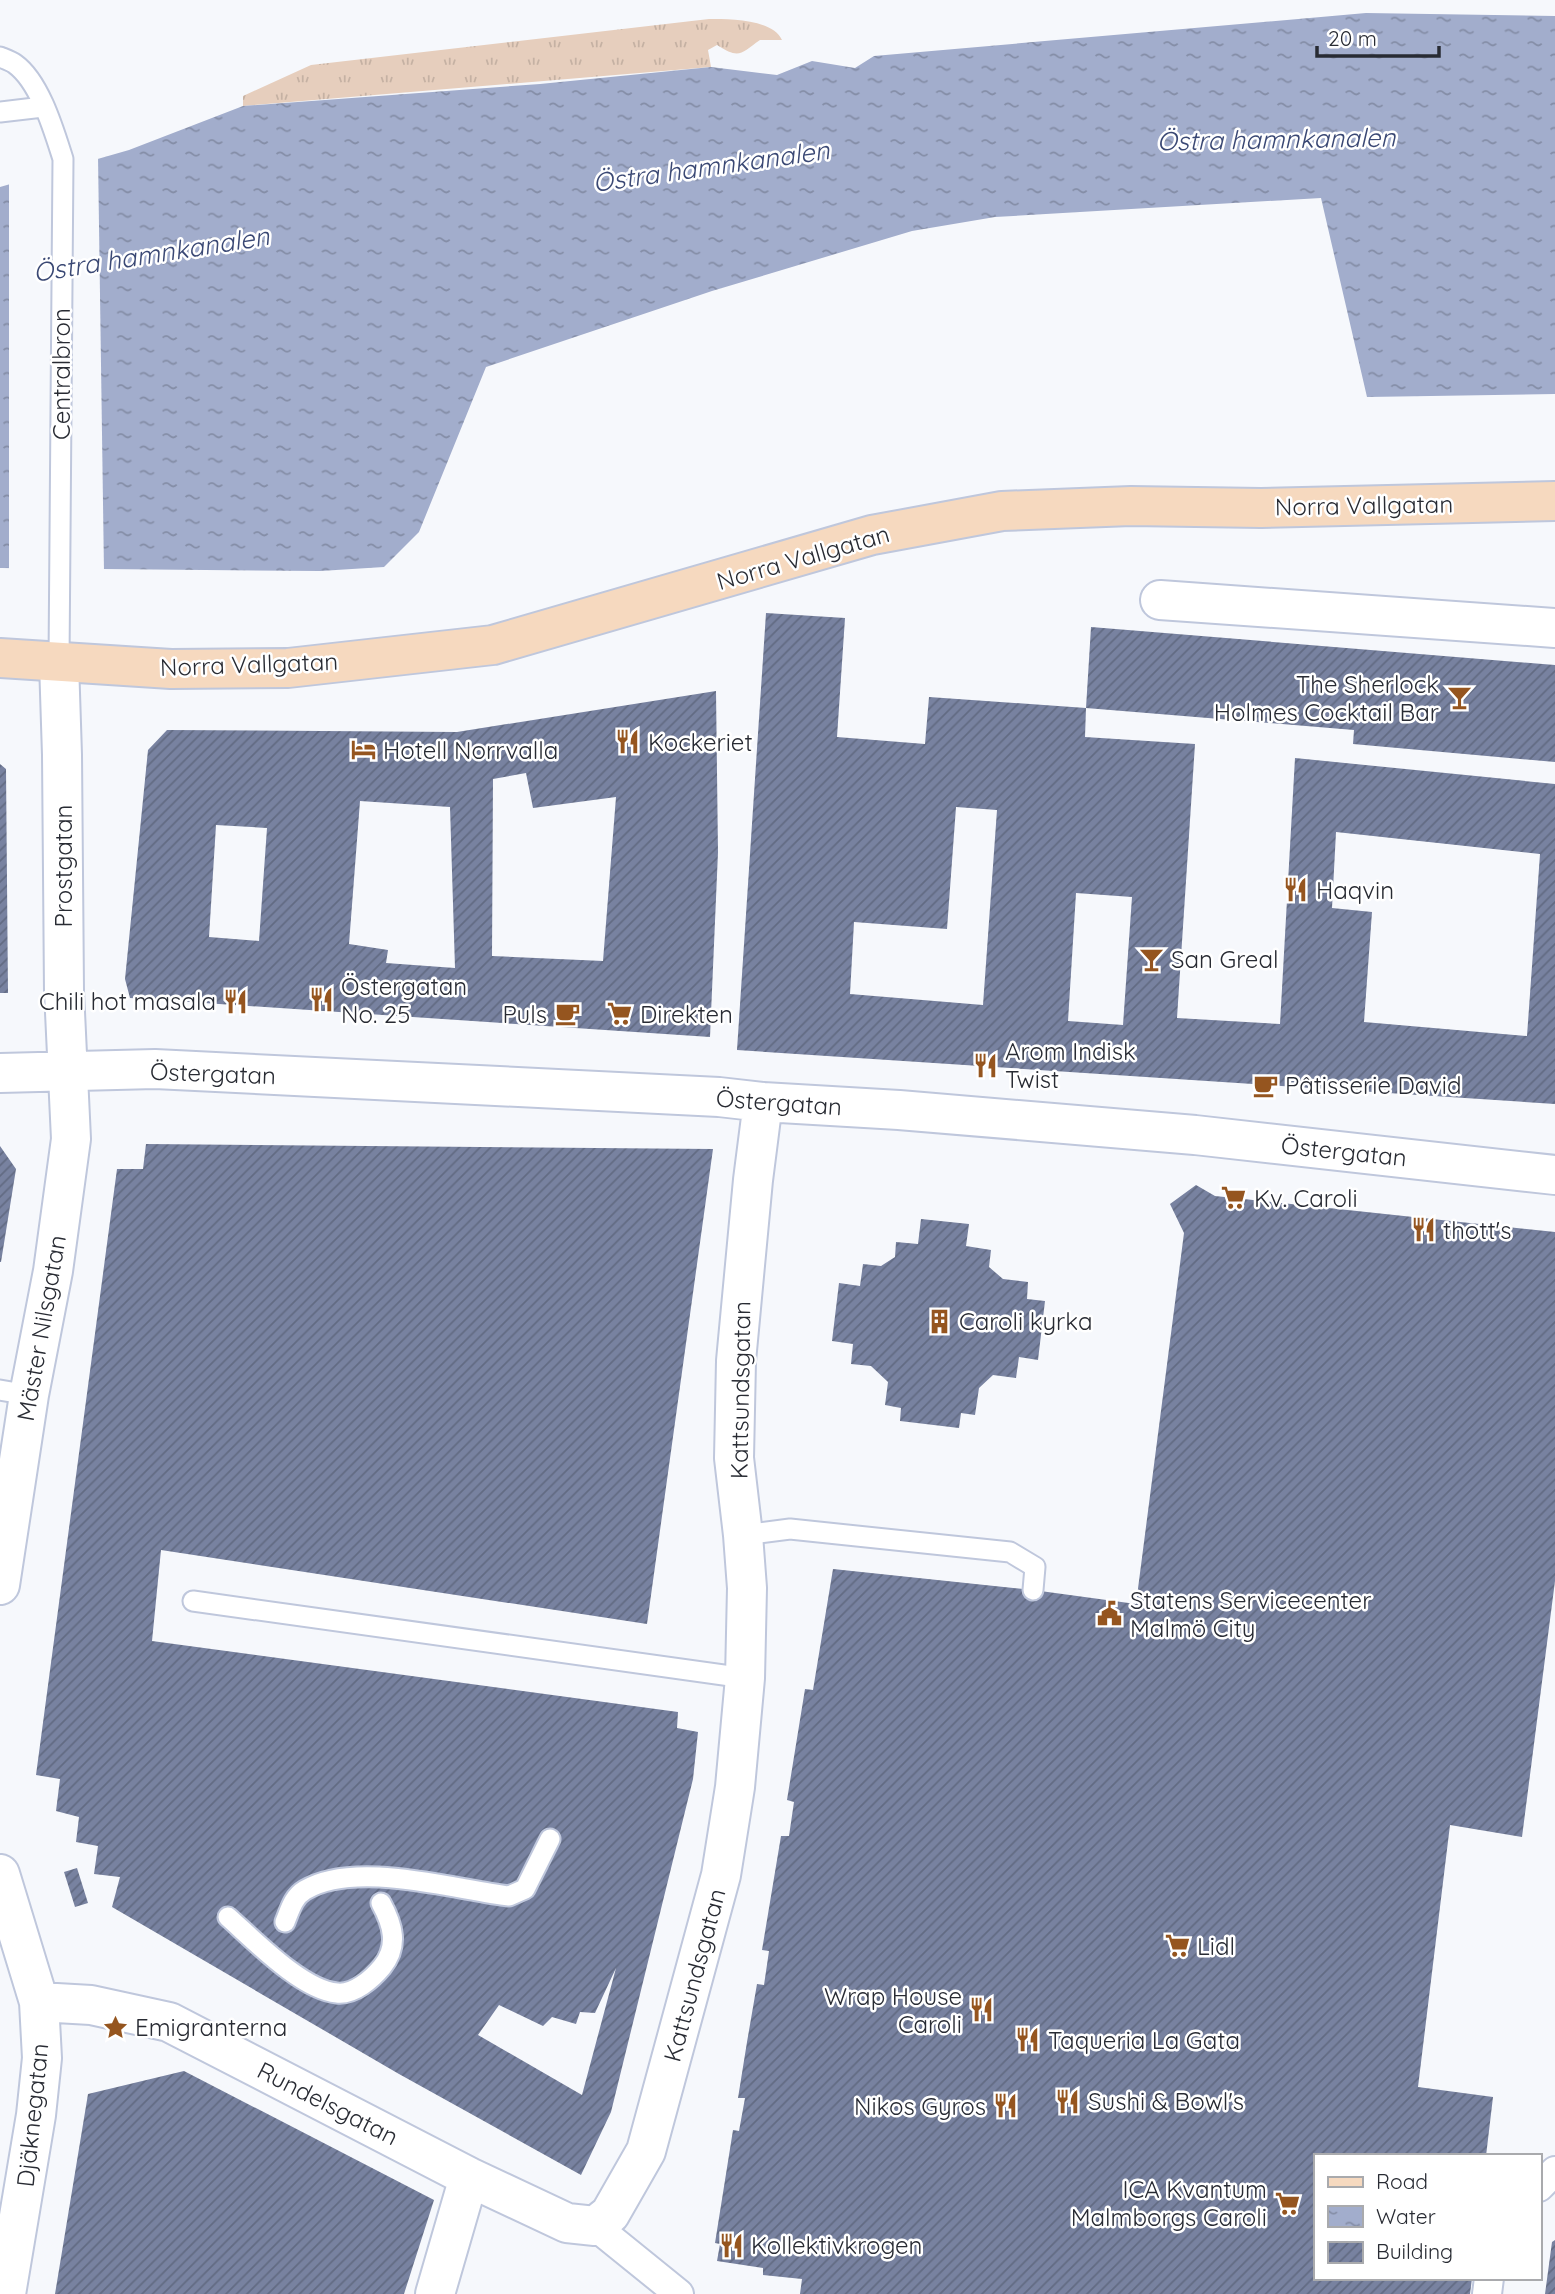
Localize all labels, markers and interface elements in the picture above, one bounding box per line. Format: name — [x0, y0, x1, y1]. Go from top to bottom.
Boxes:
scale bar — [1317, 14, 1440, 58]
text: 20 m — [1328, 25, 1377, 51]
water label: Östra hamnkanalen — [1156, 120, 1397, 158]
water label: Östra hamnkanalen — [591, 133, 832, 199]
water label: Östra hamnkanalen — [31, 219, 272, 289]
street label: Centralbron — [46, 308, 76, 440]
street label: Norra Vallgatan — [1275, 488, 1453, 522]
street label: Norra Vallgatan — [713, 518, 893, 596]
street label: Norra Vallgatan — [159, 646, 339, 682]
place label: The Sherlock Holmes Cocktail Bar — [1214, 669, 1439, 727]
bar icon: The Sherlock Holmes Cocktail Bar — [1445, 684, 1473, 712]
place label: Kockeriet — [648, 727, 753, 757]
restaurant icon: Kockeriet — [614, 728, 642, 756]
place label: Hotell Norrvalla — [383, 735, 558, 765]
hotel icon: Hotell Norrvalla — [349, 736, 377, 764]
street label: Prostgatan — [48, 805, 78, 927]
place label: Haqvin — [1316, 875, 1394, 905]
restaurant icon: Haqvin — [1282, 876, 1310, 904]
place label: San Greal — [1171, 944, 1279, 974]
bar icon: San Greal — [1137, 945, 1165, 973]
place label: Östergatan No. 25 — [341, 971, 467, 1029]
place label: Chili hot masala — [39, 986, 216, 1016]
restaurant icon: Östergatan No. 25 — [307, 986, 335, 1014]
restaurant icon: Chili hot masala — [222, 987, 250, 1015]
place label: Puls — [502, 999, 547, 1029]
place label: Direkten — [640, 999, 733, 1029]
cafe icon: Puls — [553, 1000, 581, 1028]
supermarket icon: Direkten — [606, 1000, 634, 1028]
place label: Arom Indisk Twist — [1005, 1036, 1136, 1094]
restaurant icon: Arom Indisk Twist — [971, 1051, 999, 1079]
street label: Östergatan — [149, 1056, 277, 1090]
place label: Pâtisserie David — [1285, 1070, 1461, 1100]
cafe icon: Pâtisserie David — [1251, 1071, 1279, 1099]
street label: Östergatan — [715, 1083, 843, 1121]
street label: Östergatan — [1280, 1129, 1408, 1173]
place label: Kv. Caroli — [1254, 1183, 1358, 1213]
supermarket icon: Kv. Caroli — [1220, 1184, 1248, 1212]
place label: thott's — [1443, 1215, 1511, 1245]
restaurant icon: thott's — [1409, 1216, 1437, 1244]
street label: Mäster Nilsgatan — [10, 1233, 72, 1423]
street label: Kattsundsgatan — [723, 1301, 757, 1479]
place label: Caroli kyrka — [959, 1306, 1093, 1336]
building icon: Caroli kyrka — [925, 1307, 953, 1335]
place label: Statens Servicecenter Malmö City — [1130, 1585, 1371, 1643]
public building icon: Statens Servicecenter Malmö City — [1096, 1600, 1124, 1628]
street label: Kattsundsgatan — [656, 1885, 732, 2065]
place label: Lidl — [1197, 1931, 1235, 1961]
supermarket icon: Lidl — [1163, 1932, 1191, 1960]
place label: Wrap House Caroli — [824, 1981, 962, 2039]
restaurant icon: Wrap House Caroli — [968, 1996, 996, 2024]
place label: Emigranterna — [135, 2012, 287, 2042]
place icon: Emigranterna — [101, 2013, 129, 2041]
place label: Taqueria La Gata — [1048, 2025, 1240, 2055]
restaurant icon: Taqueria La Gata — [1014, 2026, 1042, 2054]
street label: Djäknegatan — [10, 2042, 54, 2188]
street label: Rundelsgatan — [252, 2055, 404, 2151]
place label: Sushi & Bowl's — [1088, 2086, 1244, 2116]
restaurant icon: Sushi & Bowl's — [1054, 2087, 1082, 2115]
place label: Nikos Gyros — [854, 2091, 986, 2121]
restaurant icon: Nikos Gyros — [992, 2092, 1020, 2120]
legend — [1314, 2154, 1541, 2280]
text: Road — [1376, 2168, 1428, 2194]
place label: ICA Kvantum Malmborgs Caroli — [1071, 2174, 1267, 2232]
supermarket icon: ICA Kvantum Malmborgs Caroli — [1273, 2189, 1301, 2217]
text: Water — [1376, 2203, 1436, 2229]
place label: Kollektivkrogen — [751, 2230, 922, 2260]
restaurant icon: Kollektivkrogen — [717, 2231, 745, 2259]
text: Building — [1376, 2238, 1453, 2264]

